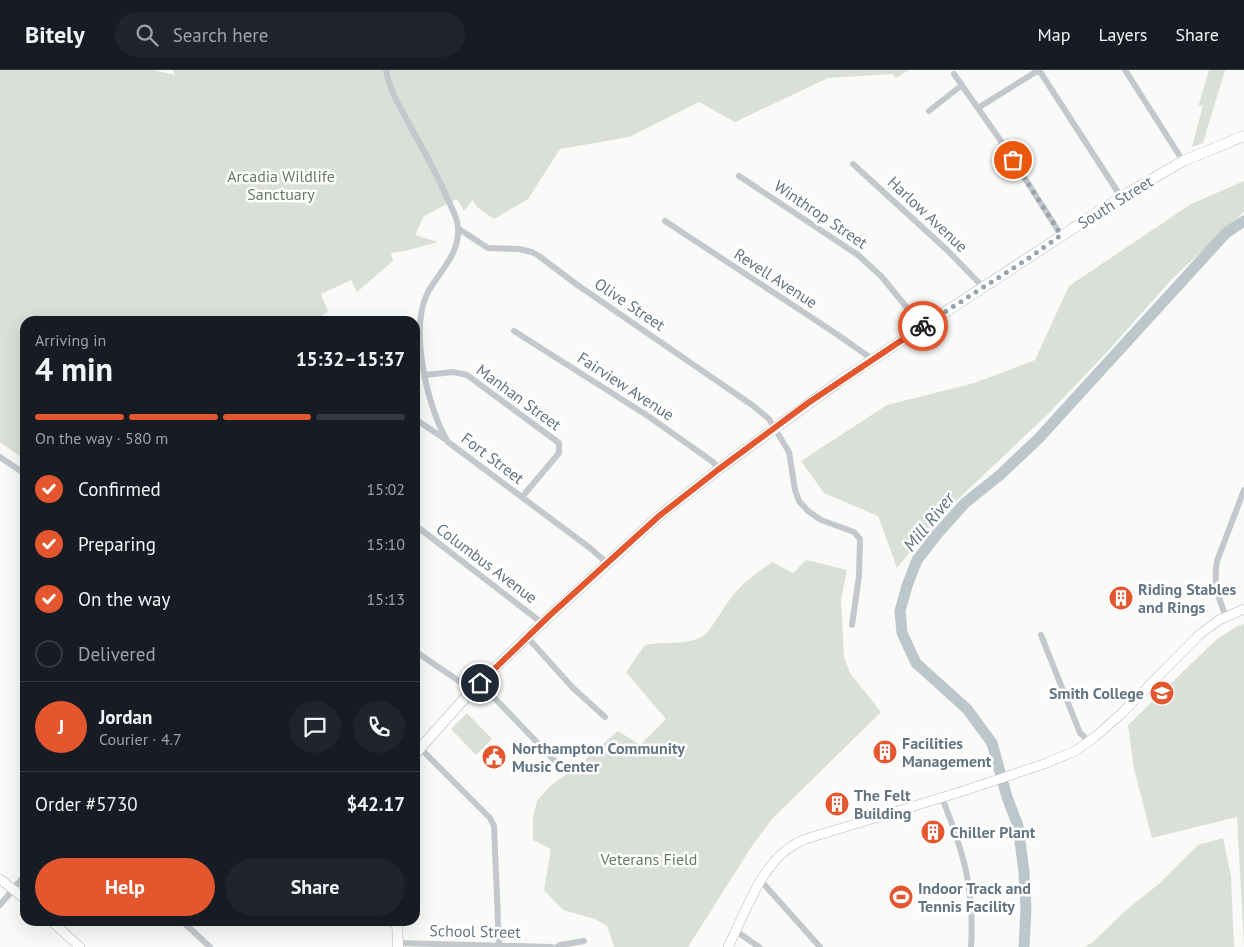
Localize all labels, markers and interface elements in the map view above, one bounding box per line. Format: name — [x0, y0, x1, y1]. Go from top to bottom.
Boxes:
search box — [115, 12, 465, 57]
text: Bitely — [25, 19, 85, 50]
icon: search — [133, 21, 161, 49]
text: Search here — [173, 23, 268, 47]
text: Map — [1038, 23, 1070, 46]
text: Layers — [1098, 23, 1147, 46]
text: Share — [1175, 23, 1219, 46]
pin — [992, 139, 1034, 181]
icon: bag — [999, 146, 1027, 174]
park label: Arcadia Wildlife Sanctuary — [227, 166, 335, 204]
street label: South Street — [1074, 171, 1157, 233]
street label: Harlow Avenue — [884, 172, 972, 256]
street label: Winthrop Street — [771, 175, 872, 253]
street label: Revell Avenue — [731, 244, 821, 312]
street label: Olive Street — [591, 273, 670, 335]
courier — [898, 301, 948, 351]
icon: bike — [909, 312, 937, 340]
text: Arriving in — [35, 330, 106, 350]
text: 15:32–15:37 — [296, 347, 405, 371]
street label: Fairview Avenue — [574, 347, 678, 425]
text: 4 min — [35, 348, 113, 390]
street label: Manhan Street — [473, 360, 566, 435]
text: On the way · 580 m — [35, 428, 168, 448]
street label: Fort Street — [458, 428, 529, 488]
icon: check — [35, 475, 63, 503]
text: Confirmed — [78, 477, 161, 501]
text: 15:02 — [367, 479, 405, 499]
water label: Mill River — [898, 487, 960, 556]
street label: Columbus Avenue — [433, 519, 541, 607]
icon: check — [35, 530, 63, 558]
text: Preparing — [78, 532, 156, 556]
text: 15:10 — [367, 534, 405, 554]
place label: Riding Stables and Rings — [1138, 579, 1237, 617]
icon: check — [35, 585, 63, 613]
building icon: Riding Stables and Rings — [1108, 585, 1134, 611]
text: On the way — [78, 587, 170, 611]
text: 15:13 — [367, 589, 405, 609]
text: Delivered — [78, 642, 156, 666]
pin — [459, 662, 501, 704]
icon: home — [466, 669, 494, 697]
school or university icon: Smith College — [1149, 680, 1175, 706]
place label: Smith College — [1049, 683, 1144, 703]
button: chat — [289, 701, 341, 753]
button: phone — [353, 701, 405, 753]
text: Jordan — [99, 705, 152, 729]
text: J — [58, 715, 64, 739]
text: Courier · 4.7 — [99, 729, 182, 749]
place label: Facilities Management — [902, 733, 992, 771]
place label: Northampton Community Music Center — [512, 738, 685, 776]
building icon: Facilities Management — [872, 739, 898, 765]
public building icon: Northampton Community Music Center — [481, 744, 507, 770]
place label: The Felt Building — [854, 785, 911, 823]
building icon: The Felt Building — [824, 791, 850, 817]
text: Order #5730 — [35, 792, 138, 816]
text: $42.17 — [346, 792, 405, 816]
building icon: Chiller Plant — [920, 819, 946, 845]
place label: Chiller Plant — [950, 822, 1036, 842]
park label: Veterans Field — [600, 849, 697, 869]
button: Help — [35, 858, 215, 916]
button: Share — [225, 858, 405, 916]
place label: Indoor Track and Tennis Facility — [918, 878, 1031, 916]
sports icon: Indoor Track and Tennis Facility — [888, 884, 914, 910]
street label: School Street — [429, 920, 521, 942]

